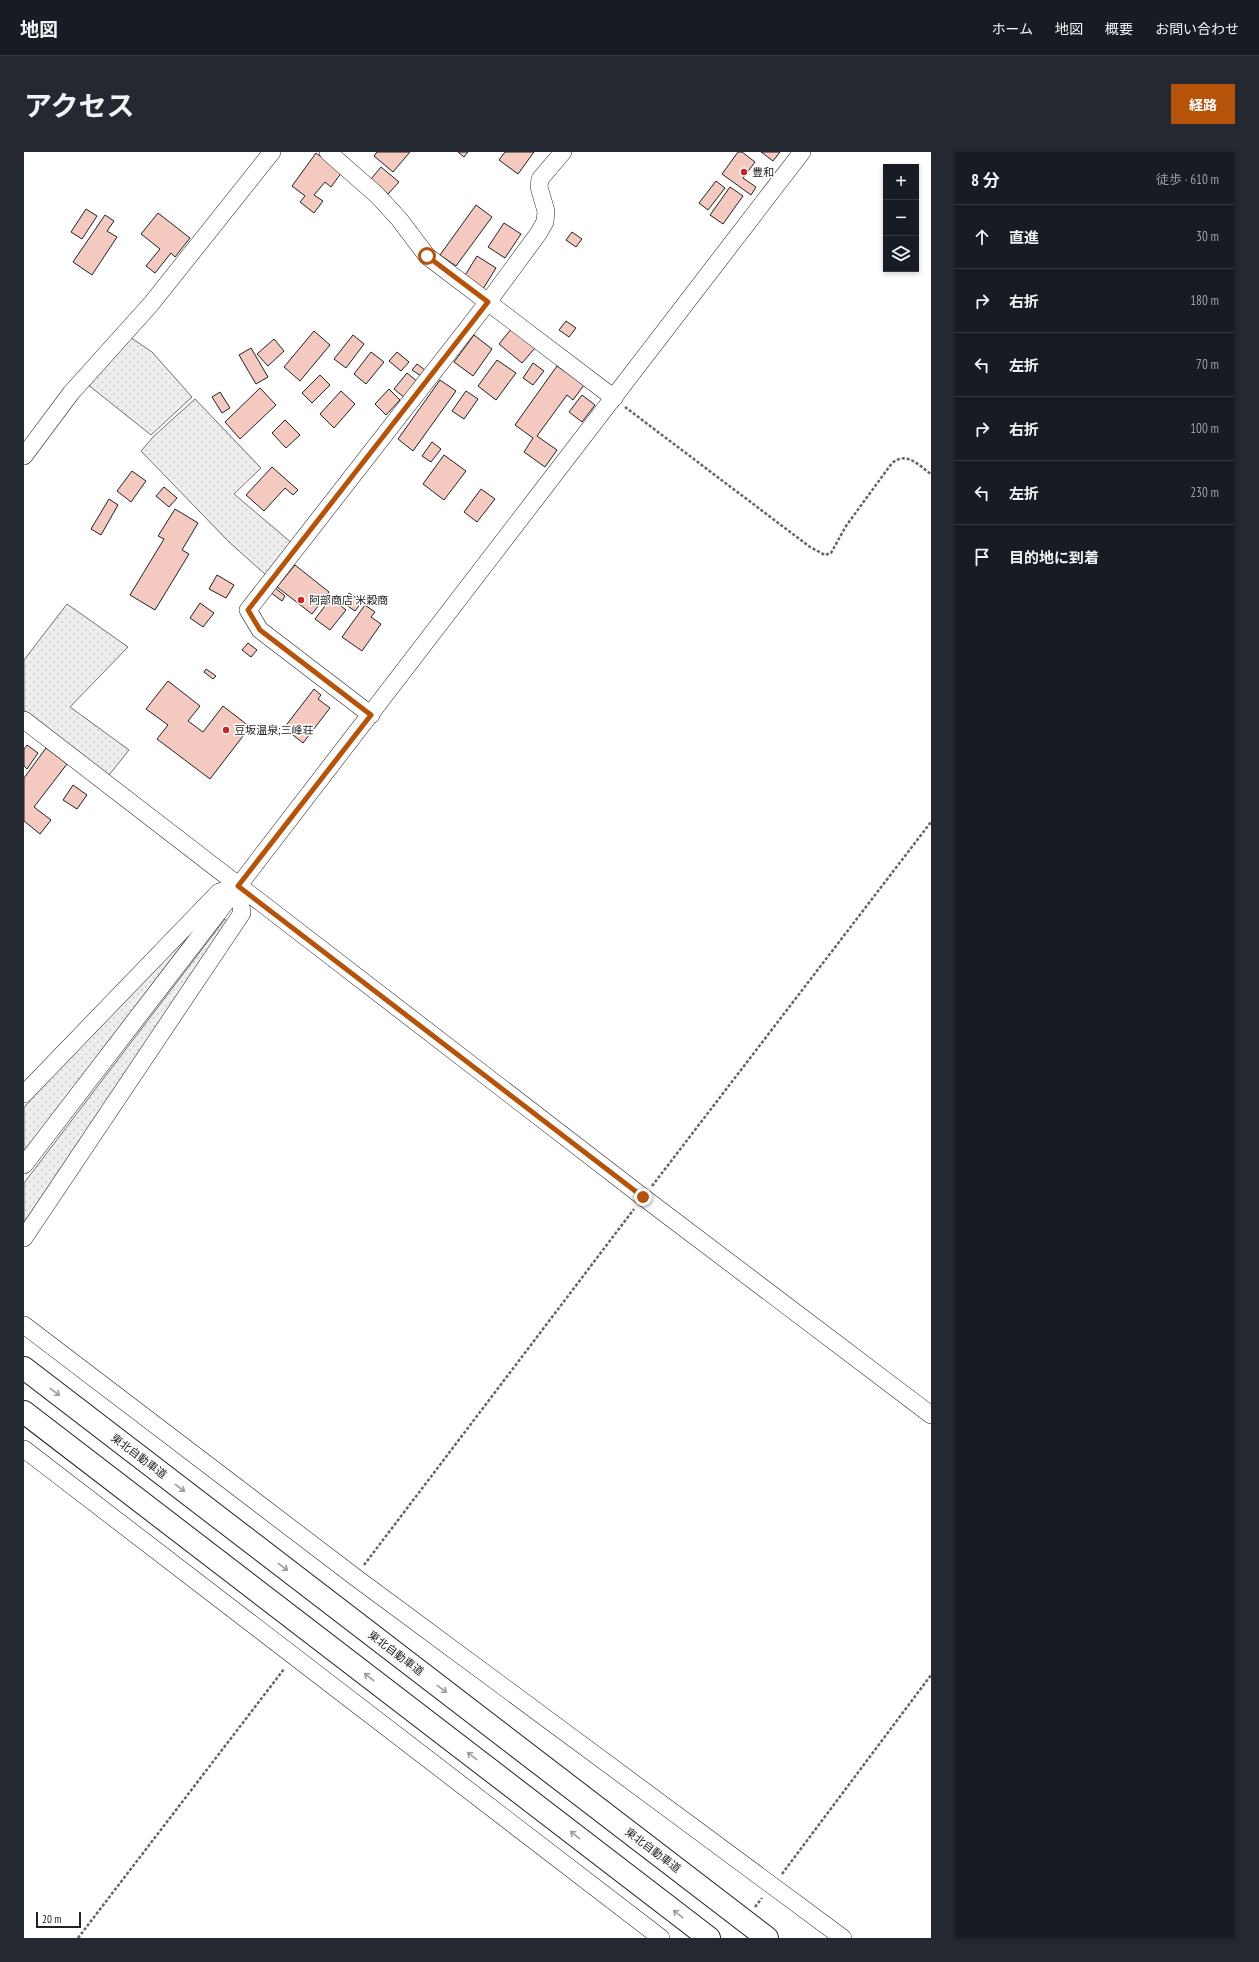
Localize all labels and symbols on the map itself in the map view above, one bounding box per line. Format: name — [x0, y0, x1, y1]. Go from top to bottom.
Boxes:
place label: 豊和 — [752, 165, 774, 179]
marker: 豊和 — [739, 167, 749, 177]
route start — [418, 247, 436, 265]
place label: 阿部商店 米穀商 — [309, 593, 388, 607]
marker: 阿部商店 米穀商 — [296, 595, 306, 605]
place label: 豆坂温泉;三峰荘 — [234, 723, 313, 737]
marker: 豆坂温泉;三峰荘 — [221, 725, 231, 735]
route end — [634, 1188, 652, 1206]
one-way arrow — [49, 1387, 60, 1396]
street label: 東北自動車道 — [108, 1431, 170, 1481]
one-way arrow — [175, 1483, 186, 1492]
one-way arrow — [278, 1563, 289, 1571]
street label: 東北自動車道 — [365, 1628, 427, 1678]
one-way arrow — [363, 1672, 374, 1681]
one-way arrow — [437, 1684, 448, 1693]
one-way arrow — [466, 1752, 477, 1760]
street label: 東北自動車道 — [622, 1825, 684, 1875]
one-way arrow — [569, 1831, 580, 1839]
scale bar — [36, 1910, 81, 1929]
one-way arrow — [673, 1910, 684, 1919]

